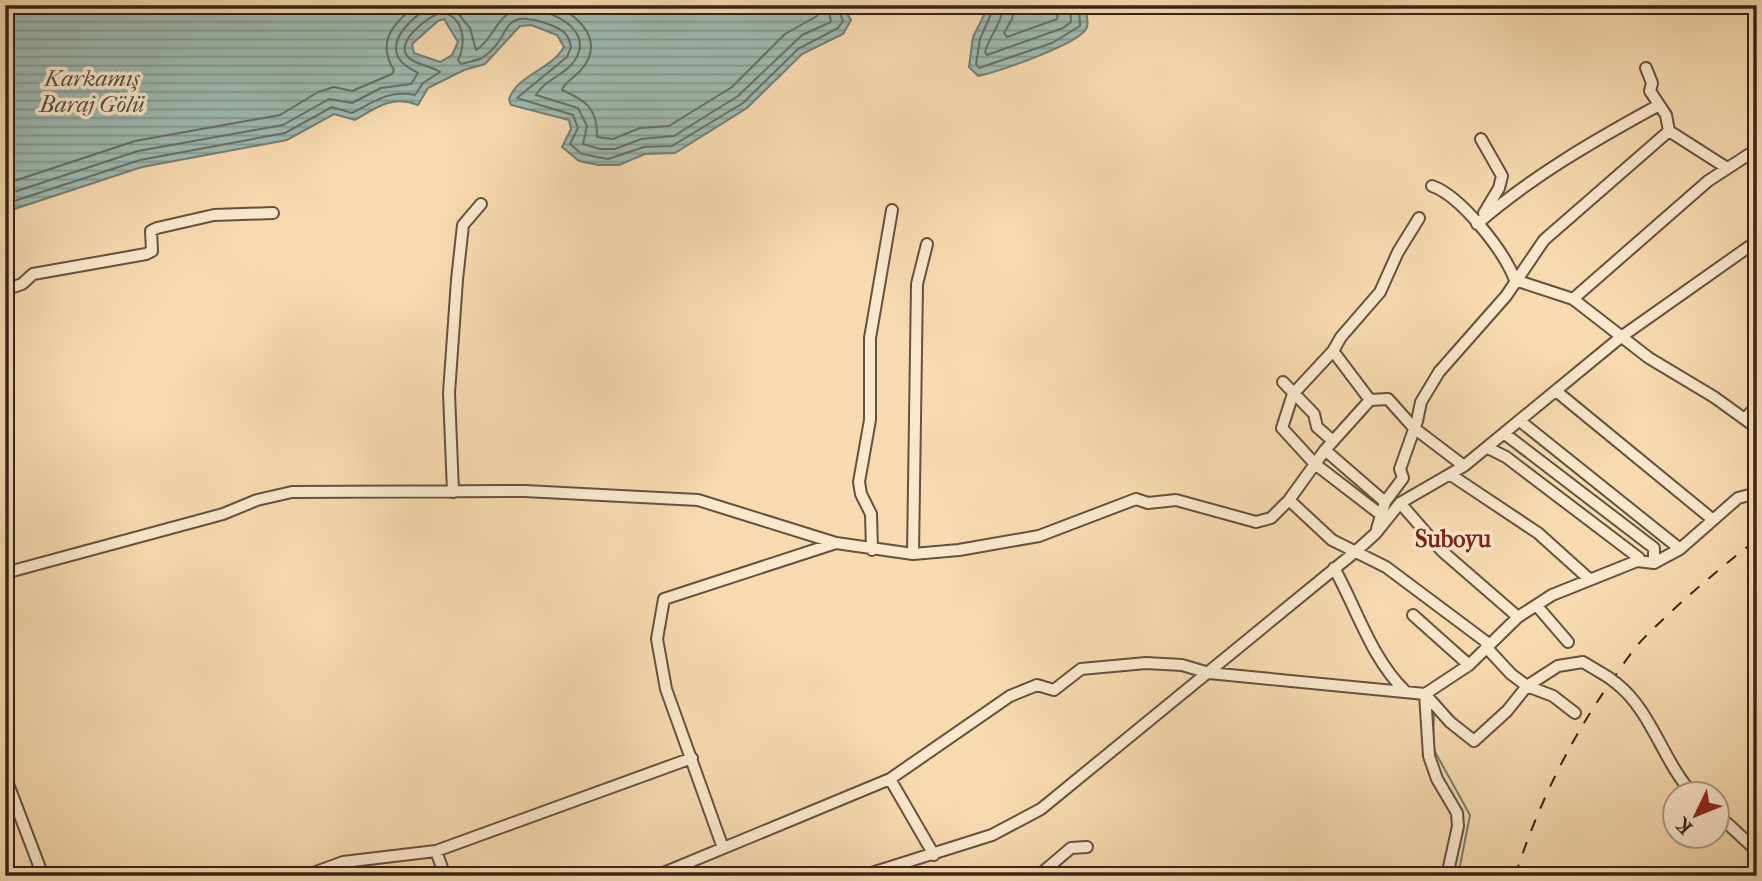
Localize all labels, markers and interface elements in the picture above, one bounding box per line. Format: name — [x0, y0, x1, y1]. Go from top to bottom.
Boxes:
water label: Karkamış Baraj Gölü — [37, 65, 145, 118]
district label: Suboyu — [1415, 525, 1491, 553]
north arrow — [1660, 780, 1730, 850]
text: K — [1671, 812, 1697, 838]

